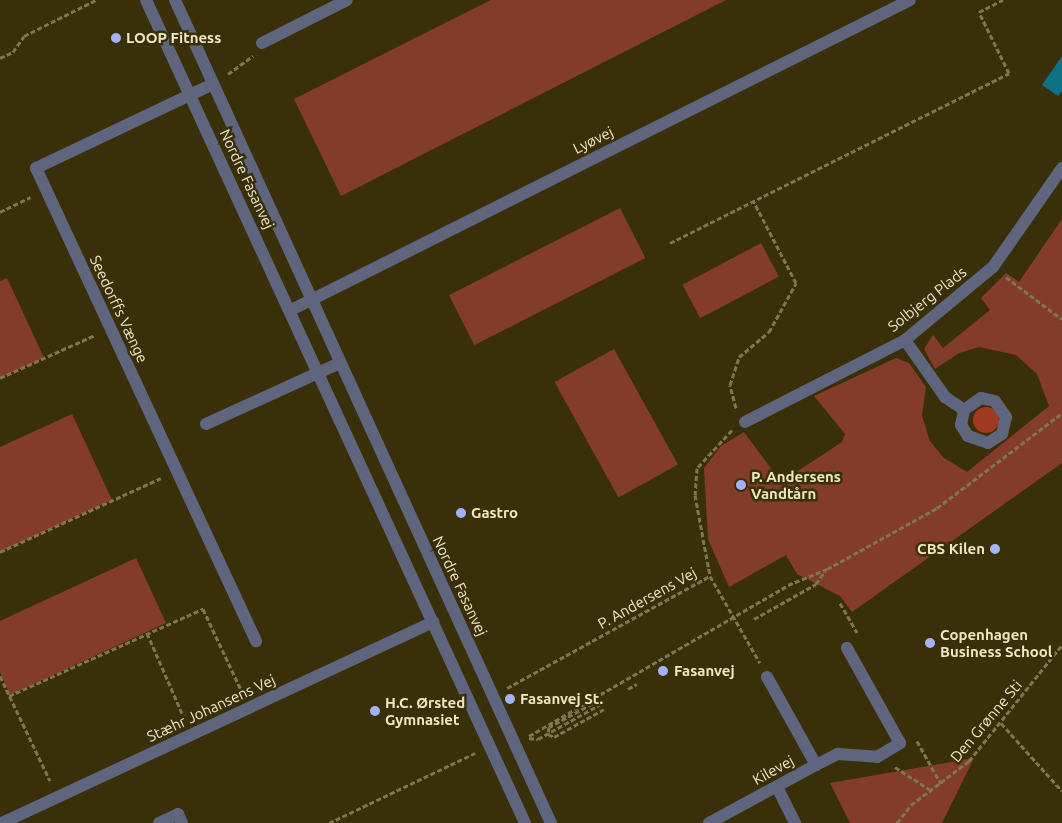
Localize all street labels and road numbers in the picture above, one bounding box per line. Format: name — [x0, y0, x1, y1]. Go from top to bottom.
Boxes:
street label: Lyøvej — [570, 123, 616, 157]
street label: Nordre Fasanvej — [216, 126, 278, 232]
street label: Seedorffs Vænge — [86, 252, 152, 366]
street label: Solbjerg Plads — [884, 263, 970, 335]
street label: Nordre Fasanvej — [429, 533, 491, 639]
street label: P. Andersens Vej — [594, 563, 700, 633]
street label: Stæhr Johansens Vej — [144, 670, 278, 746]
street label: Den Grønne Sti — [946, 676, 1026, 766]
street label: Kilevej — [749, 751, 797, 789]

